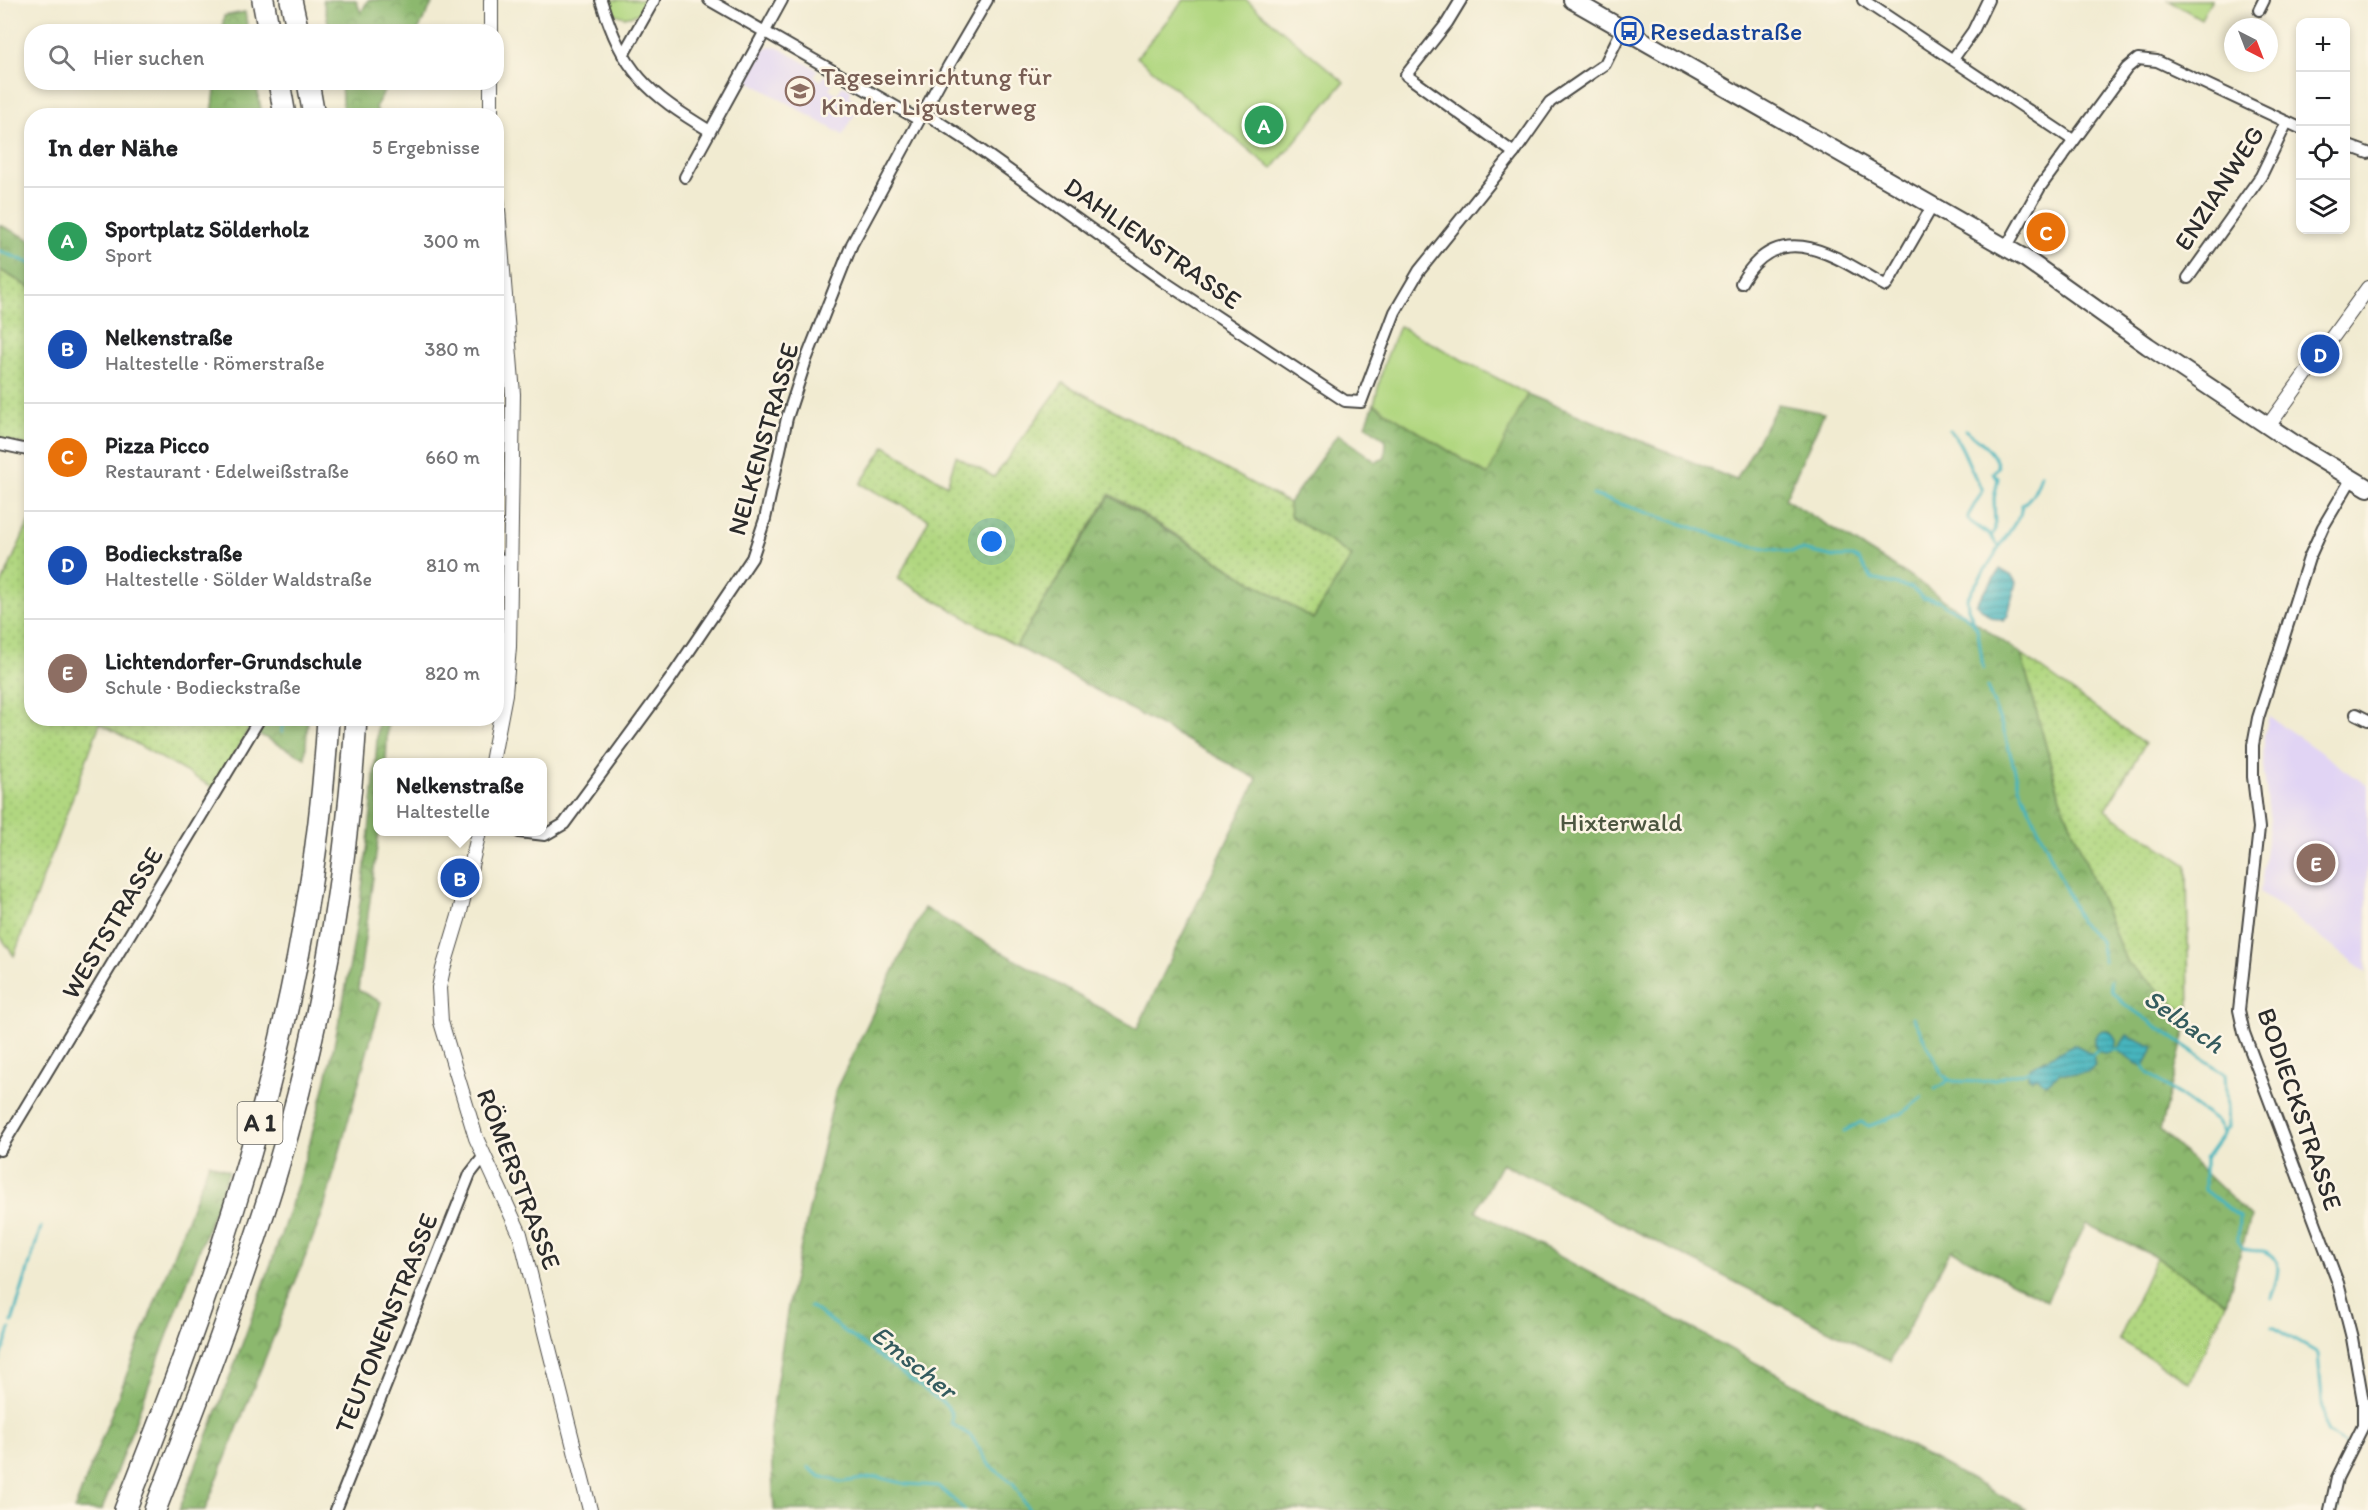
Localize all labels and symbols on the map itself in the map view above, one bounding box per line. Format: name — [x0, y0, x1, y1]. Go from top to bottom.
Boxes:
bus stop icon: Resedastraße — [1613, 15, 1645, 47]
place label: Resedastraße — [1650, 15, 1802, 47]
north arrow — [2224, 18, 2278, 72]
place label: Tageseinrichtung für Kinder Ligusterweg — [821, 60, 1052, 122]
school or university icon: Tageseinrichtung für Kinder Ligusterweg — [784, 75, 816, 107]
pin: A — [1244, 102, 1284, 148]
street label: ENZIANWEG — [2167, 120, 2271, 256]
street label: DAHLIENSTRASSE — [1058, 170, 1248, 316]
pin: C — [2026, 210, 2066, 254]
pin: D — [2300, 332, 2340, 376]
street label: NELKENSTRASSE — [720, 339, 806, 539]
your location — [977, 527, 1006, 556]
park label: Hixterwald — [1560, 806, 1682, 838]
pin: E — [2296, 840, 2336, 886]
street label: WESTSTRASSE — [54, 841, 170, 1005]
pin: B — [440, 856, 480, 900]
water label: Selbach — [2138, 981, 2231, 1060]
street label: BODIECKSTRASSE — [2250, 1004, 2350, 1214]
street label: RÖMERSTRASSE — [470, 1084, 568, 1274]
road number: A 1 — [238, 1102, 282, 1144]
street label: TEUTONENSTRASSE — [327, 1208, 445, 1438]
water label: Emscher — [865, 1317, 966, 1408]

